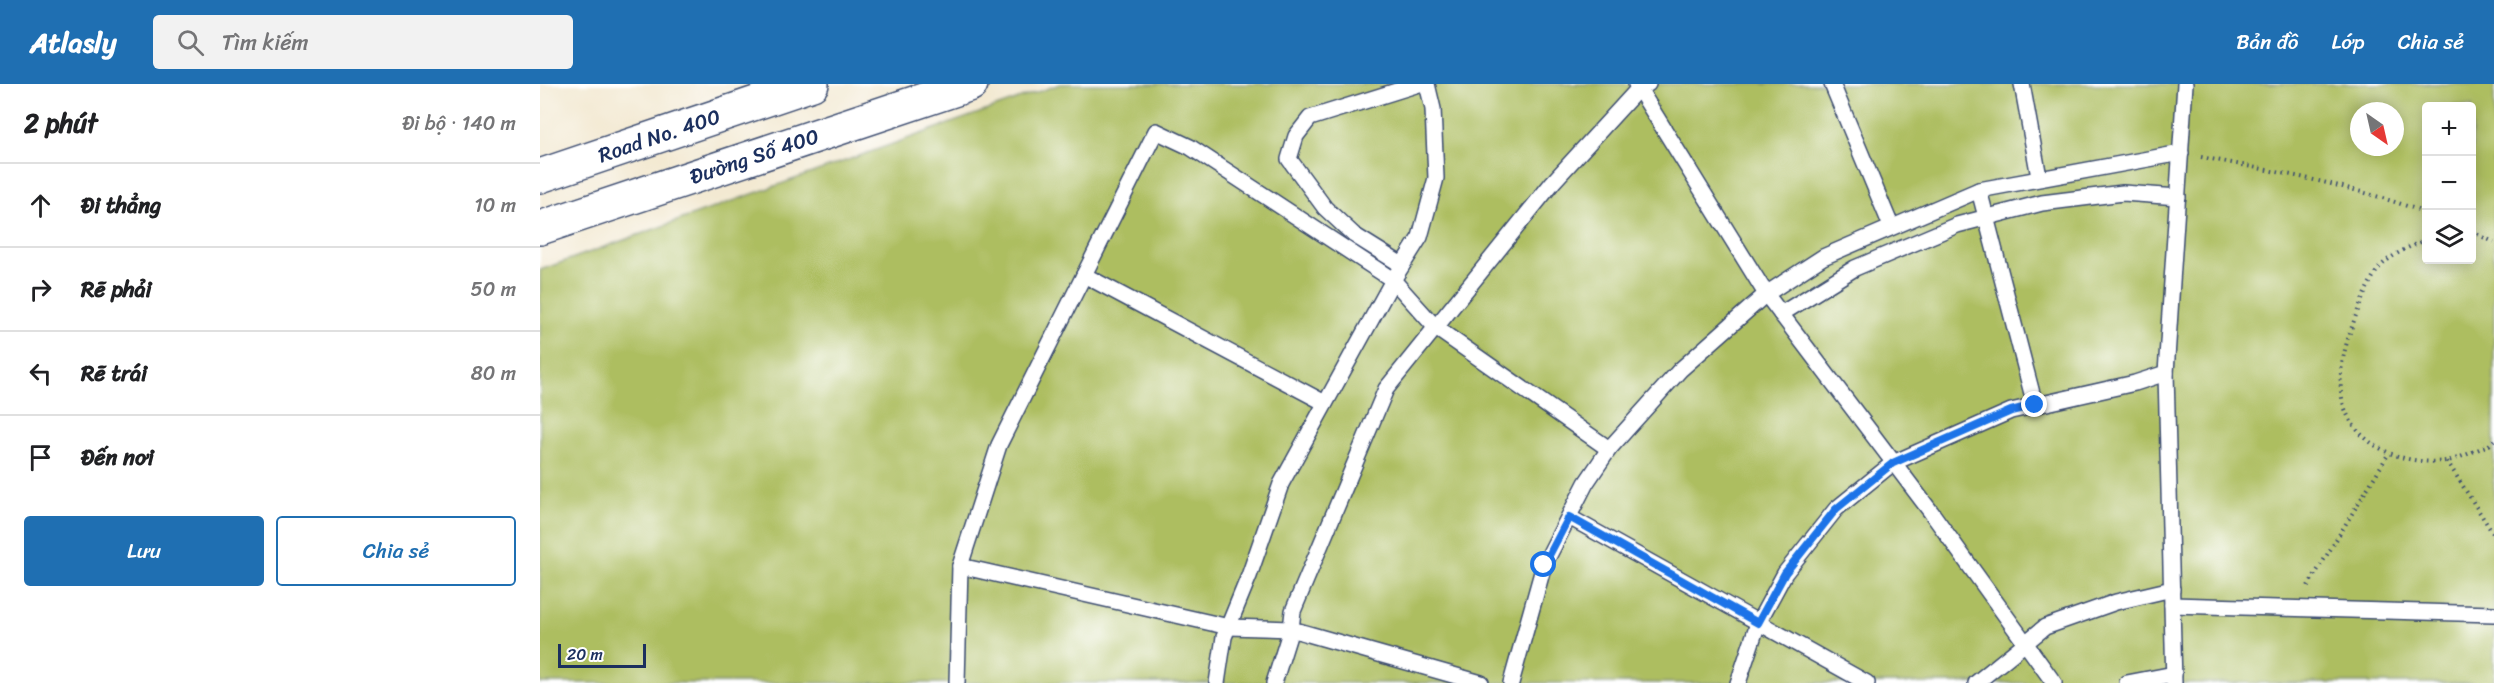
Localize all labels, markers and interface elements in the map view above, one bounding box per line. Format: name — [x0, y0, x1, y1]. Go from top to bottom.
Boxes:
search box — [153, 15, 573, 69]
text: Atlasly — [30, 18, 117, 67]
text: Tìm kiếm — [222, 23, 309, 62]
text: Bản đồ — [2236, 23, 2298, 61]
text: Lớp — [2331, 23, 2365, 61]
text: Chia sẻ — [2398, 23, 2464, 61]
icon: search — [174, 26, 207, 59]
street label: Road No. 400 — [593, 97, 726, 174]
text: 2 phút — [24, 100, 98, 146]
north arrow — [2350, 102, 2404, 156]
map controls — [2422, 102, 2476, 264]
button: + — [2422, 102, 2476, 156]
text: Đi bộ · 140 m — [402, 106, 516, 141]
street label: Đường Số 400 — [685, 117, 824, 196]
button: − — [2422, 156, 2476, 210]
text: Đi thẳng — [81, 186, 161, 225]
text: 10 m — [474, 188, 516, 223]
icon: ahead — [24, 189, 57, 222]
button: layers — [2422, 210, 2476, 264]
text: Rẽ phải — [81, 270, 152, 309]
text: 50 m — [471, 272, 516, 307]
icon: right — [24, 273, 57, 306]
text: Rẽ trái — [81, 354, 147, 393]
text: 80 m — [471, 356, 516, 391]
icon: left — [24, 357, 57, 390]
route end — [2021, 391, 2047, 417]
text: Đến nơi — [81, 438, 154, 477]
icon: arrive — [24, 441, 57, 474]
button: Lưu — [24, 516, 264, 586]
button: Chia sẻ — [276, 516, 516, 586]
route start — [1530, 551, 1556, 577]
text: 20 m — [567, 640, 603, 669]
scale bar — [558, 641, 646, 668]

